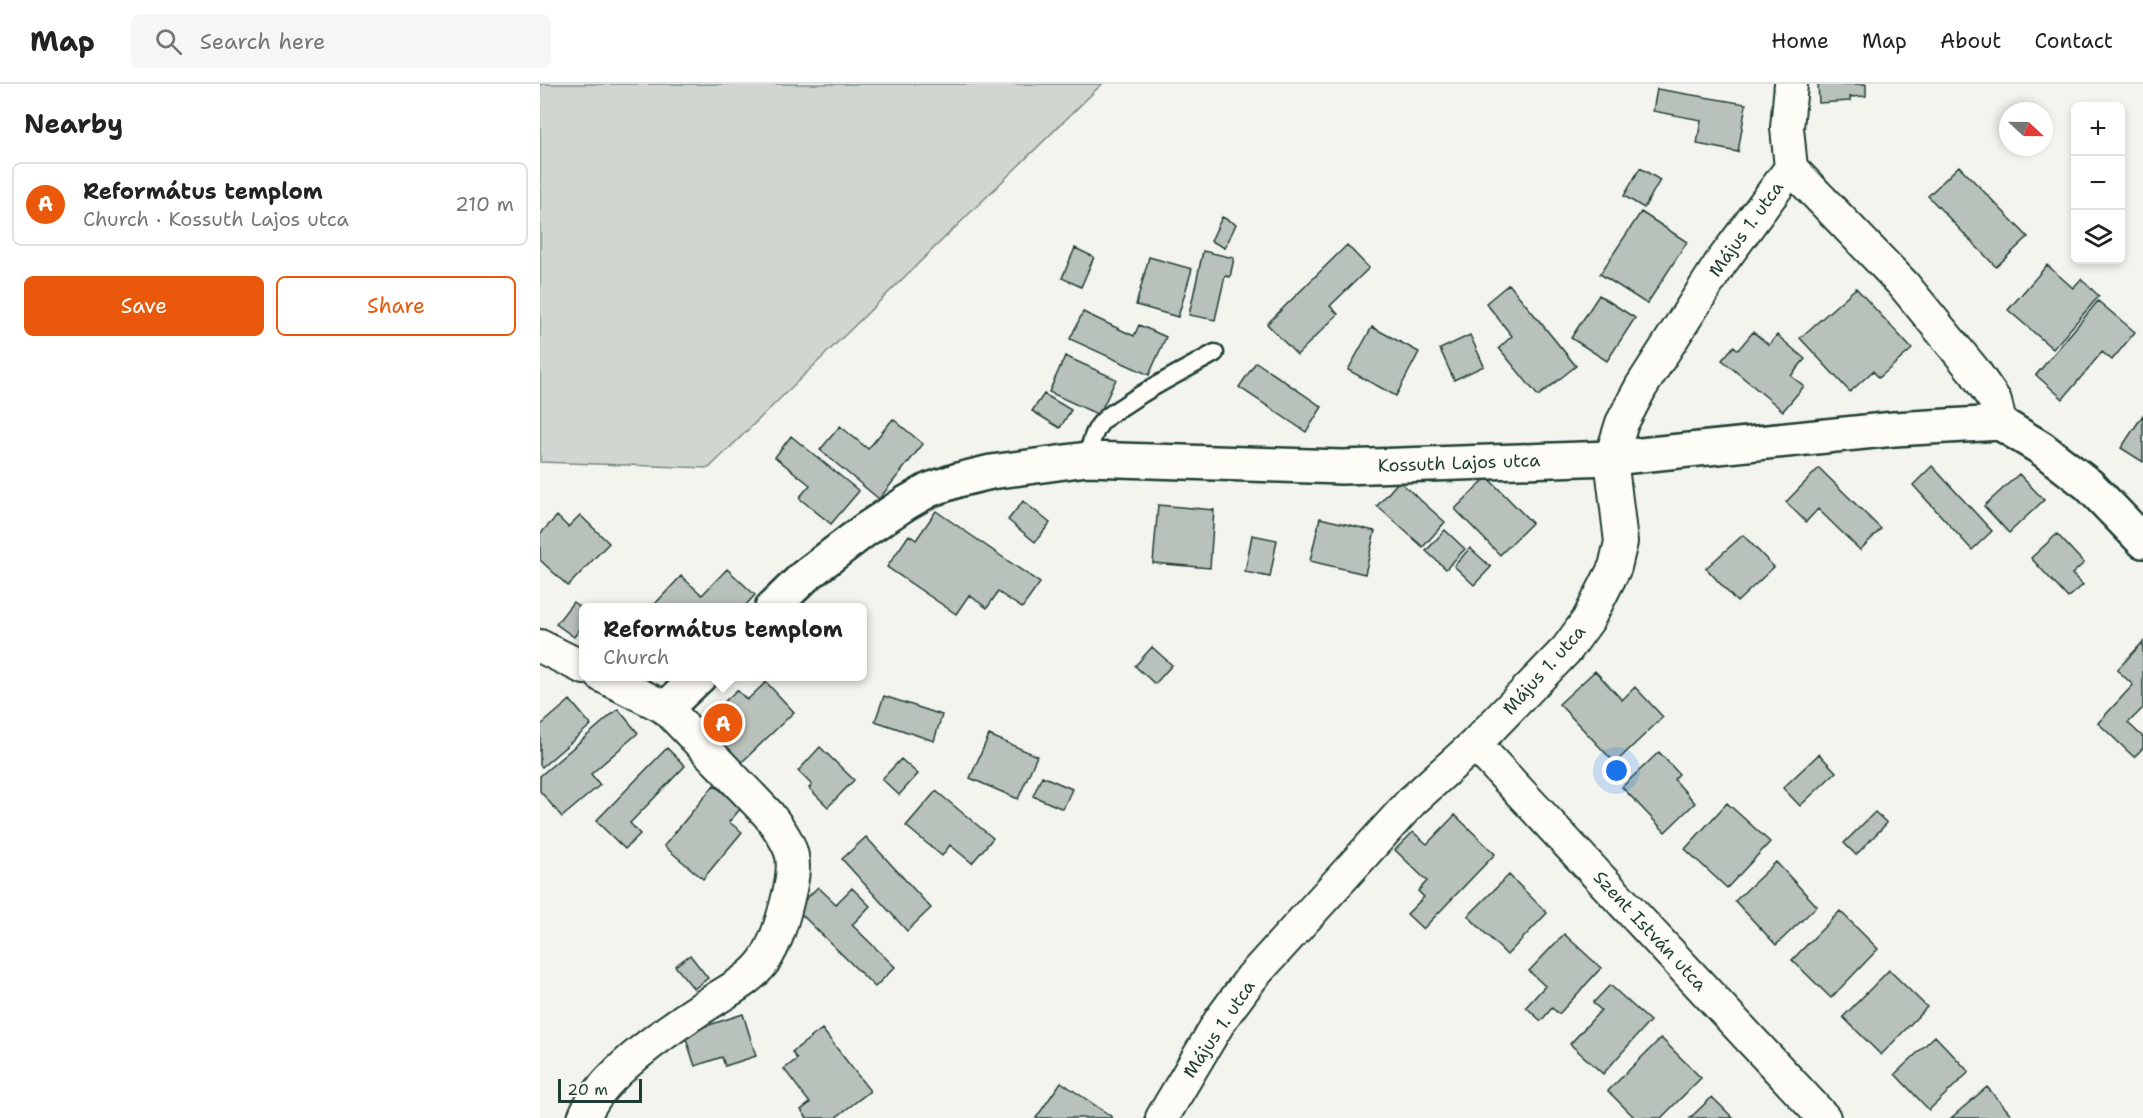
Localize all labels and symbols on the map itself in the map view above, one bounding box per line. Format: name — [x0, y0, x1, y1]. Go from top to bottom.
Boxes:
north arrow — [1999, 102, 2053, 156]
street label: Május 1. utca — [1703, 176, 1789, 282]
street label: Kossuth Lajos utca — [1377, 448, 1541, 478]
street label: Május 1. utca — [1497, 620, 1591, 720]
pin: A — [704, 700, 742, 746]
your location — [1602, 756, 1631, 785]
street label: Szent István utca — [1588, 866, 1712, 996]
street label: Május 1. utca — [1177, 975, 1261, 1083]
scale bar — [558, 1076, 642, 1104]

